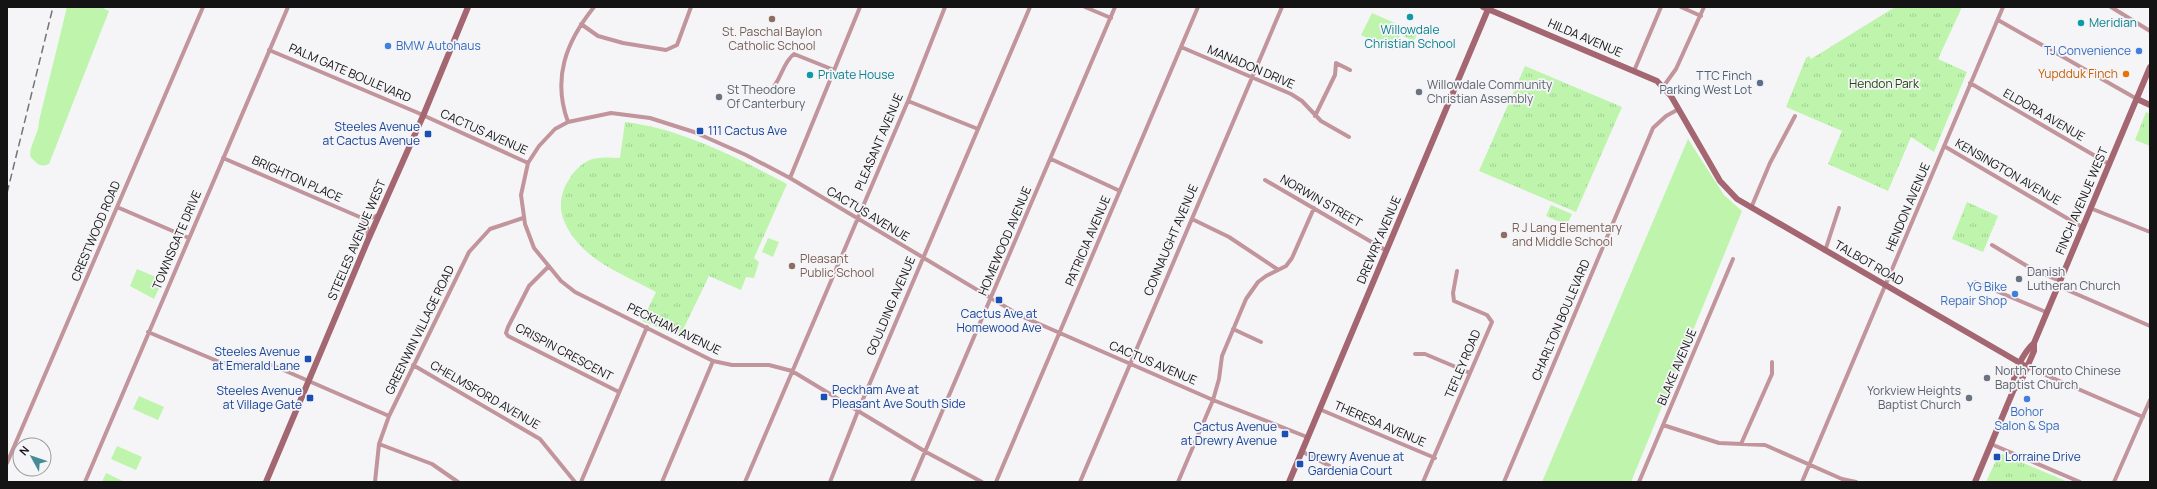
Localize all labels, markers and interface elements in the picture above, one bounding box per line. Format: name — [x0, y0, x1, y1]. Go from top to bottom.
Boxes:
marker: Willowdale Christian School — [1405, 12, 1415, 22]
marker: St. Paschal Baylon Catholic School — [767, 14, 777, 24]
street label: HILDA AVENUE — [1545, 14, 1625, 61]
place label: Meridian — [2089, 14, 2137, 31]
marker: Meridian — [2076, 18, 2086, 28]
place label: Willowdale Christian School — [1364, 21, 1456, 52]
place label: St. Paschal Baylon Catholic School — [722, 23, 822, 54]
place label: BMW Autohaus — [396, 37, 481, 54]
street label: PALM GATE BOULEVARD — [286, 39, 414, 106]
street label: MANADON DRIVE — [1205, 40, 1298, 93]
marker: BMW Autohaus — [383, 41, 393, 51]
place label: TJ Convenience — [2044, 42, 2131, 59]
marker: TJ Convenience — [2134, 46, 2144, 56]
place label: Yupdduk Finch — [2038, 65, 2118, 82]
place label: Private House — [818, 66, 895, 83]
place label: TTC Finch Parking West Lot — [1660, 67, 1752, 98]
marker: Yupdduk Finch — [2121, 69, 2131, 79]
marker: Private House — [805, 70, 815, 80]
park label: Hendon Park — [1849, 75, 1920, 92]
place label: Willowdale Community Christian Assembly — [1427, 76, 1553, 107]
marker: TTC Finch Parking West Lot — [1755, 78, 1765, 88]
place label: St Theodore Of Canterbury — [727, 81, 806, 112]
street label: ELDORA AVENUE — [2000, 84, 2088, 145]
marker: Willowdale Community Christian Assembly — [1414, 87, 1424, 97]
street label: PLEASANT AVENUE — [850, 90, 907, 193]
marker: St Theodore Of Canterbury — [714, 92, 724, 102]
street label: CACTUS AVENUE — [438, 105, 531, 158]
place label: Steeles Avenue at Cactus Avenue — [323, 118, 420, 149]
place label: 111 Cactus Ave — [708, 122, 787, 139]
marker: 111 Cactus Ave — [695, 126, 705, 136]
marker: Steeles Avenue at Cactus Avenue — [423, 129, 433, 139]
street label: KENSINGTON AVENUE — [1952, 134, 2064, 209]
street label: FINCH AVENUE WEST — [2051, 144, 2112, 257]
street label: BRIGHTON PLACE — [249, 151, 345, 206]
street label: HENDON AVENUE — [1881, 160, 1934, 254]
street label: NORWIN STREET — [1277, 170, 1366, 231]
street label: STEELES AVENUE WEST — [323, 176, 390, 303]
street label: CRESTWOOD ROAD — [67, 178, 124, 284]
street label: CONNAUGHT AVENUE — [1139, 181, 1202, 298]
street label: CACTUS AVENUE — [824, 182, 913, 245]
street label: HOMEWOOD AVENUE — [974, 184, 1035, 298]
street label: TOWNSGATE DRIVE — [148, 187, 205, 292]
street label: PATRICIA AVENUE — [1061, 193, 1114, 289]
street label: DREWRY AVENUE — [1352, 193, 1405, 286]
place label: R J Lang Elementary and Middle School — [1512, 219, 1623, 250]
marker: R J Lang Elementary and Middle School — [1499, 230, 1509, 240]
street label: TALBOT ROAD — [1832, 236, 1907, 289]
place label: Pleasant Public School — [800, 250, 874, 281]
street label: GOULDING AVENUE — [862, 254, 919, 358]
street label: CHARLTON BOULEVARD — [1527, 256, 1594, 383]
marker: Pleasant Public School — [787, 261, 797, 271]
street label: GREENWIN VILLAGE ROAD — [381, 262, 458, 397]
place label: Danish Lutheran Church — [2027, 263, 2120, 294]
marker: Danish Lutheran Church — [2014, 274, 2024, 284]
place label: YG Bike Repair Shop — [1941, 278, 2007, 309]
marker: YG Bike Repair Shop — [2010, 289, 2020, 299]
marker: Cactus Ave at Homewood Ave — [994, 295, 1004, 305]
street label: PECKHAM AVENUE — [625, 299, 724, 359]
place label: Cactus Ave at Homewood Ave — [957, 305, 1041, 336]
street label: CRISPIN CRESCENT — [513, 319, 617, 385]
street label: BLAKE AVENUE — [1653, 326, 1700, 408]
street label: TEFLEY ROAD — [1440, 327, 1485, 401]
street label: CACTUS AVENUE — [1107, 336, 1200, 389]
place label: Steeles Avenue at Emerald Lane — [212, 343, 300, 374]
marker: Steeles Avenue at Emerald Lane — [303, 354, 313, 364]
street label: CHELMSFORD AVENUE — [427, 356, 543, 433]
place label: North Toronto Chinese Baptist Church — [1995, 362, 2121, 393]
marker: North Toronto Chinese Baptist Church — [1982, 373, 1992, 383]
place label: Peckham Ave at Pleasant Ave South Side — [832, 381, 966, 412]
place label: Steeles Avenue at Village Gate — [216, 382, 302, 413]
place label: Yorkview Heights Baptist Church — [1867, 382, 1961, 413]
marker: Peckham Ave at Pleasant Ave South Side — [819, 392, 829, 402]
marker: Steeles Avenue at Village Gate — [305, 393, 315, 403]
marker: Yorkview Heights Baptist Church — [1964, 393, 1974, 403]
marker: Bohor Salon & Spa — [2022, 394, 2032, 404]
street label: THERESA AVENUE — [1332, 397, 1429, 451]
place label: Bohor Salon & Spa — [1995, 403, 2059, 434]
place label: Cactus Avenue at Drewry Avenue — [1181, 418, 1277, 449]
marker: Cactus Avenue at Drewry Avenue — [1280, 429, 1290, 439]
north arrow — [12, 437, 52, 477]
text: N — [16, 442, 32, 458]
place label: Drewry Avenue at Gardenia Court — [1308, 448, 1404, 479]
place label: Lorraine Drive — [2005, 448, 2081, 465]
marker: Lorraine Drive — [1992, 452, 2002, 462]
marker: Drewry Avenue at Gardenia Court — [1295, 459, 1305, 469]

